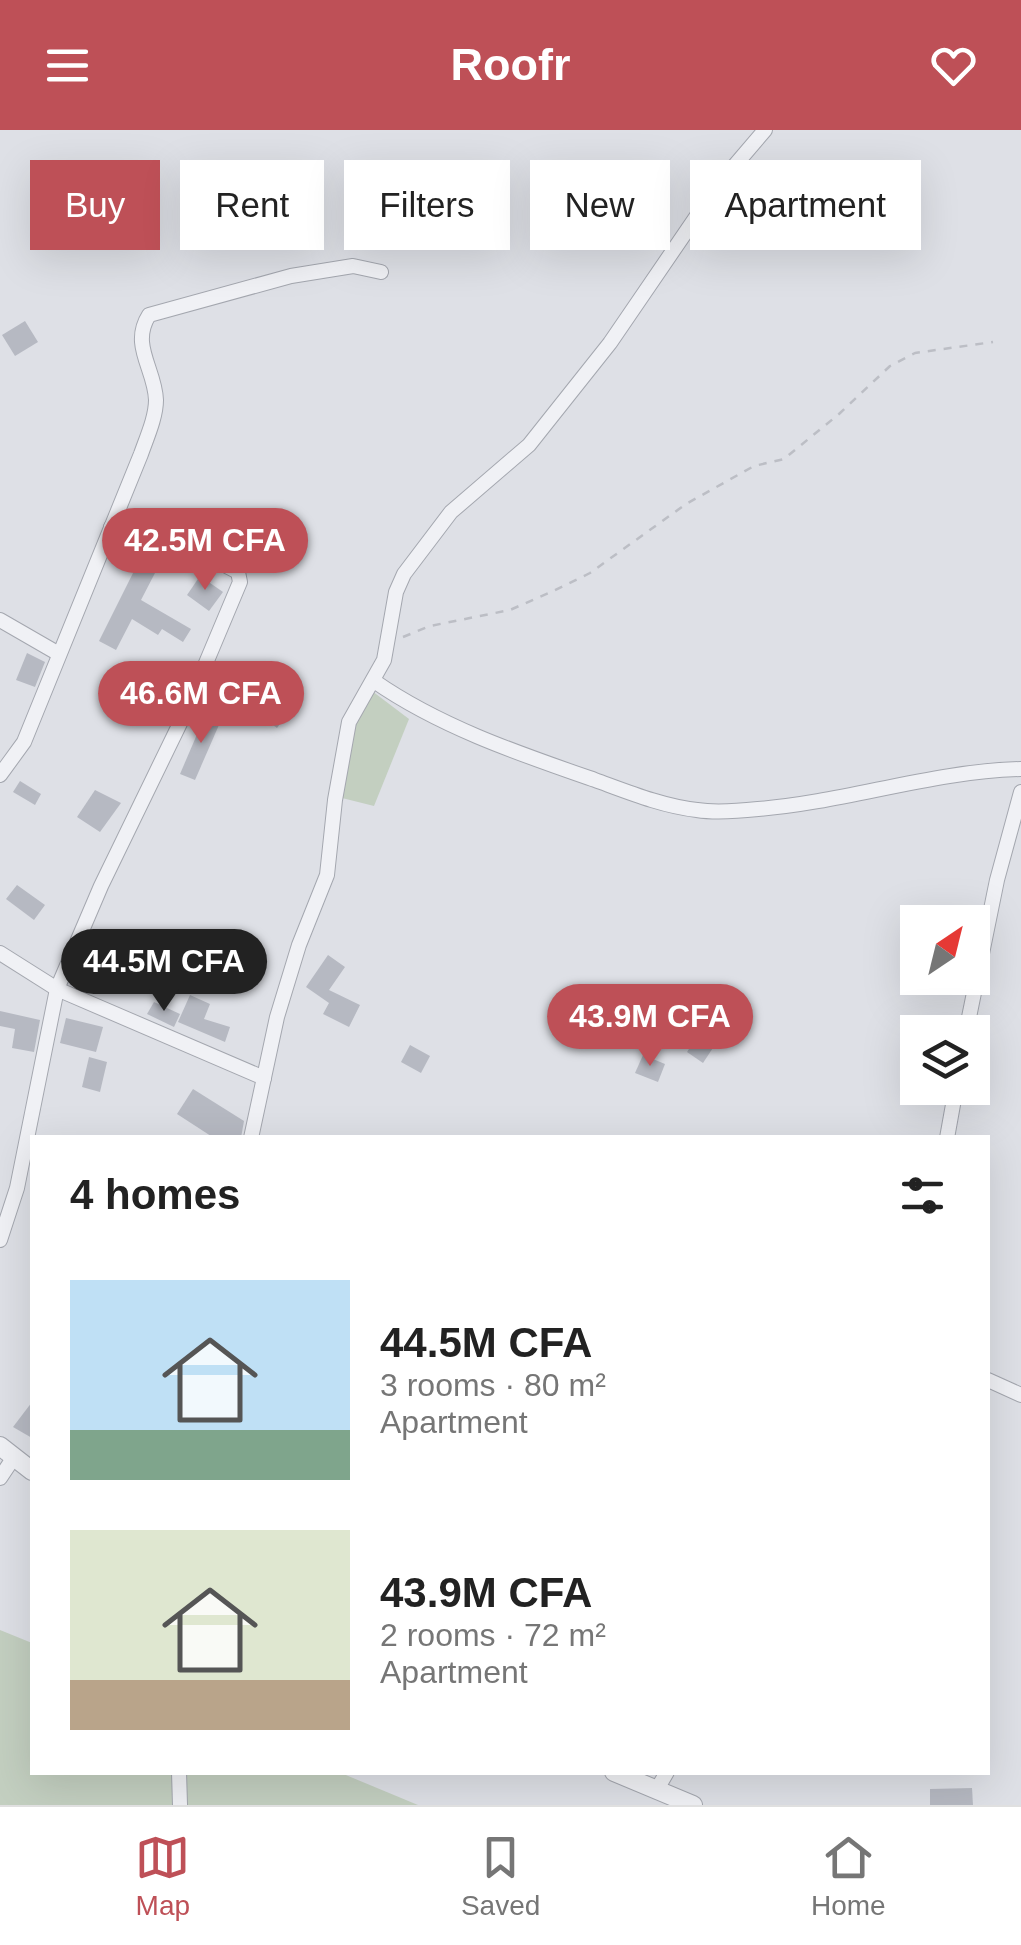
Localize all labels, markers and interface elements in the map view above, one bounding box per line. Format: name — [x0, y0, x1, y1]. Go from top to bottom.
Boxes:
icon: menu — [40, 38, 95, 93]
icon: heart — [926, 38, 981, 93]
text: Roofr — [451, 39, 570, 90]
chip: Buy — [30, 160, 160, 250]
chip: Rent — [180, 160, 324, 250]
chip: Filters — [344, 160, 510, 250]
chip: New — [530, 160, 670, 250]
chip: Apartment — [690, 160, 921, 250]
pin: 42.5M CFA — [91, 508, 319, 593]
text: 42.5M CFA — [124, 522, 286, 558]
pin: 46.6M CFA — [87, 661, 315, 746]
text: 46.6M CFA — [120, 675, 282, 711]
north arrow — [900, 905, 990, 995]
map controls — [900, 905, 990, 1105]
pin: 44.5M CFA — [50, 929, 278, 1014]
text: 44.5M CFA — [83, 943, 245, 979]
pin: 43.9M CFA — [536, 984, 764, 1069]
text: 43.9M CFA — [569, 998, 731, 1034]
button: layers — [900, 1015, 990, 1105]
icon: filters — [895, 1168, 950, 1223]
text: 4 homes — [70, 1171, 240, 1218]
text: 44.5M CFA — [380, 1319, 592, 1366]
icon: home — [150, 1320, 270, 1440]
text: 3 rooms · 80 m² — [380, 1367, 606, 1403]
text: Apartment — [380, 1404, 528, 1440]
text: 43.9M CFA — [380, 1569, 592, 1616]
icon: home — [150, 1570, 270, 1690]
text: 2 rooms · 72 m² — [380, 1617, 606, 1653]
text: Apartment — [380, 1654, 528, 1690]
tab: Map — [135, 1830, 190, 1922]
tab: Saved — [461, 1830, 540, 1922]
tab: Home — [811, 1830, 886, 1922]

